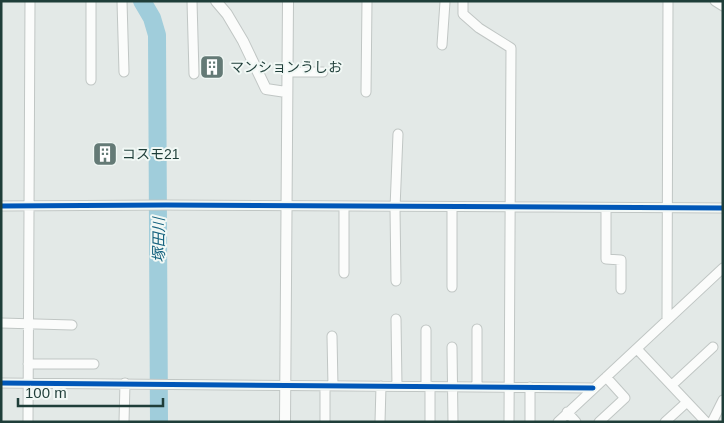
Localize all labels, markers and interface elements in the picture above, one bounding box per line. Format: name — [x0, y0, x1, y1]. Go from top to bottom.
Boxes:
building icon: マンションうしお — [199, 54, 225, 80]
place label: マンションうしお — [230, 59, 342, 75]
building icon: コスモ21 — [92, 141, 118, 167]
place label: コスモ21 — [122, 146, 180, 162]
water label: 塚田川 — [150, 216, 167, 263]
scale bar — [18, 376, 162, 408]
text: 100 m — [25, 384, 67, 401]

